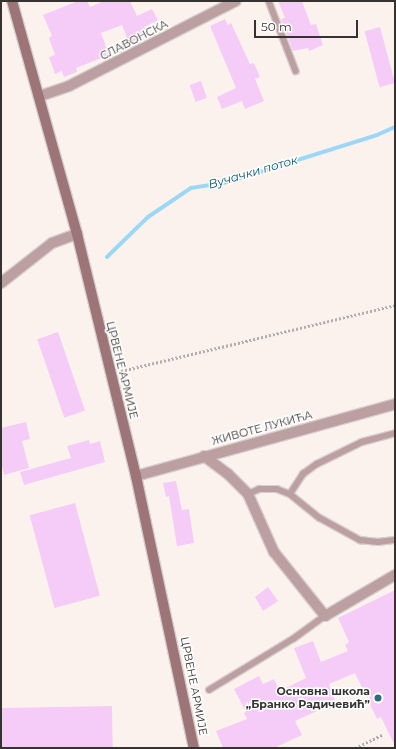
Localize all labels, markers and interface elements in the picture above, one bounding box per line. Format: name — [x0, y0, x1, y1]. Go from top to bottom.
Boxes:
scale bar — [256, 12, 360, 38]
street label: СЛАВОНСКА — [98, 17, 170, 63]
text: 50 m — [261, 19, 292, 34]
water label: Вучачки поток — [207, 152, 299, 192]
street label: ЦРВЕНЕ АРМИЈЕ — [103, 320, 141, 420]
street label: ЖИВОТЕ ЛУКИЋА — [210, 408, 314, 448]
street label: ЦРВЕНЕ АРМИЈЕ — [178, 636, 210, 736]
place label: Основна школа „Бранко Радичевић” — [246, 685, 370, 711]
marker: Основна школа „Бранко Радичевић” — [373, 693, 383, 703]

